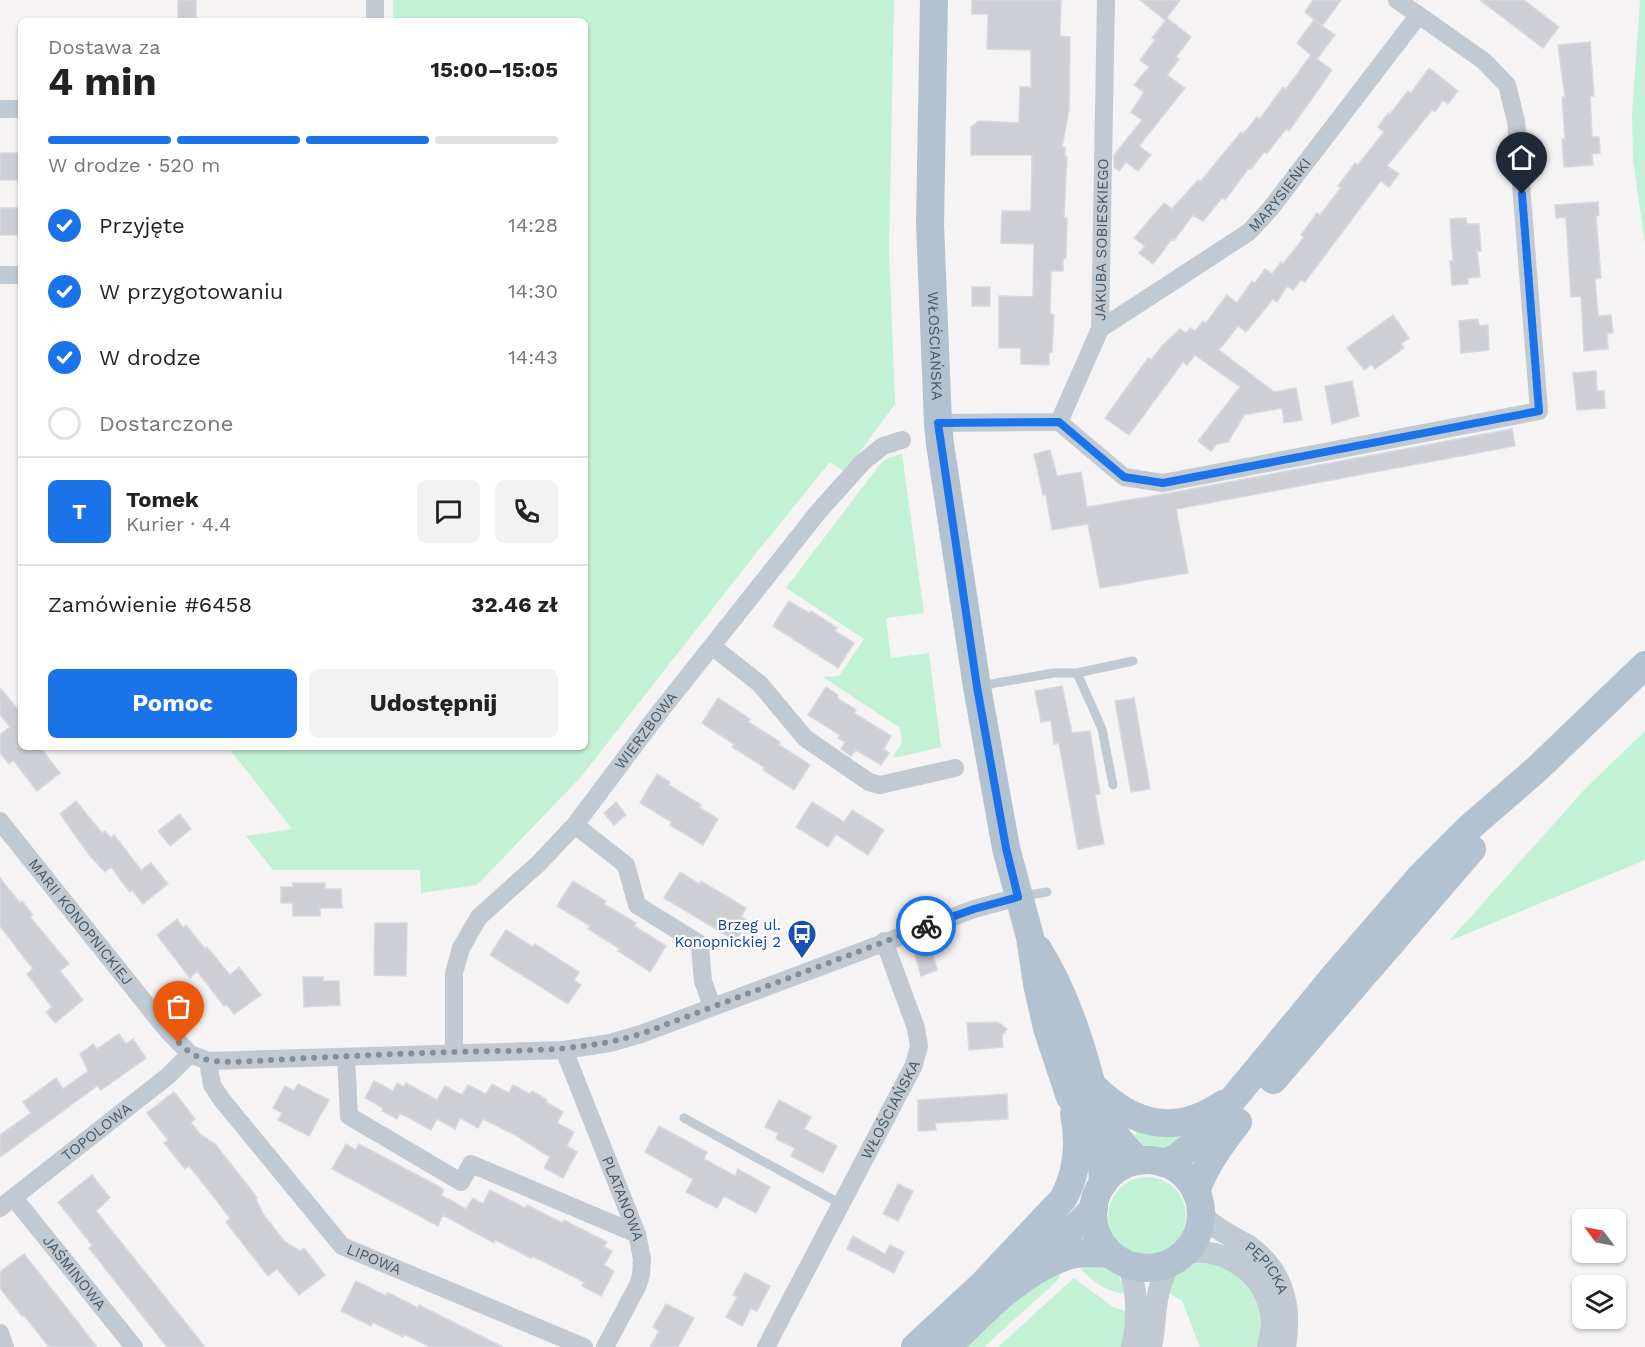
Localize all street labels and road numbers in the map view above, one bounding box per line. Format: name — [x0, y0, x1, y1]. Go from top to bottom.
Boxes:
street label: MARYSIEŃKI — [1245, 155, 1315, 236]
street label: JAKUBA SOBIESKIEGO — [1091, 158, 1112, 321]
street label: WŁOŚCIAŃSKA — [924, 291, 946, 401]
street label: WIERZBOWA — [611, 688, 681, 773]
street label: MARII KONOPNICKIEJ — [25, 855, 136, 989]
street label: WŁOŚCIAŃSKA — [857, 1057, 924, 1162]
street label: TOPOLOWA — [58, 1099, 135, 1165]
street label: PLATANOWA — [598, 1153, 647, 1243]
street label: JAŚMINOWA — [39, 1232, 110, 1314]
street label: PĘPICKA — [1241, 1237, 1292, 1296]
street label: LIPOWA — [344, 1240, 404, 1279]

